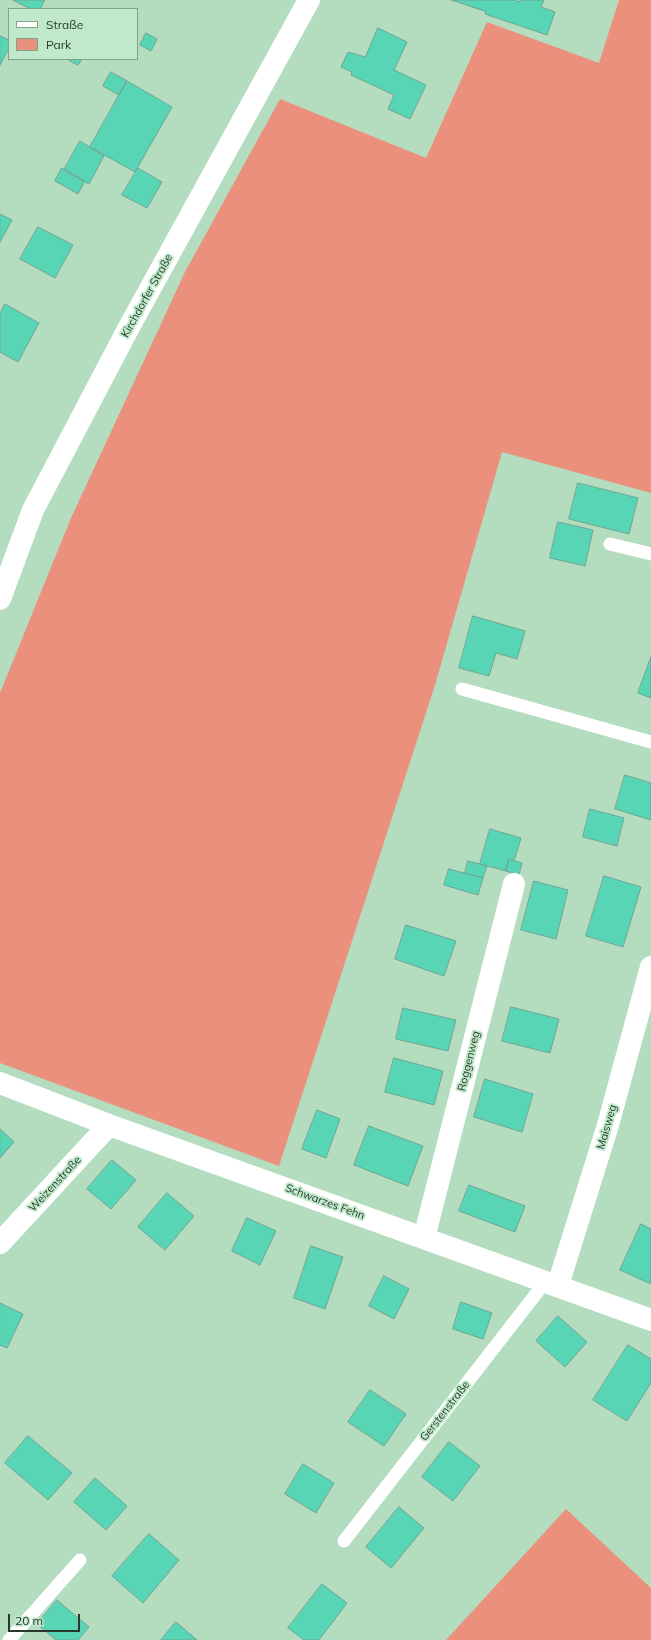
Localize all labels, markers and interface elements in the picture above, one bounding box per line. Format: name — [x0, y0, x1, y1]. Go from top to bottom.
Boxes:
legend — [8, 8, 138, 60]
text: Straße — [46, 17, 83, 32]
text: Park — [46, 37, 71, 52]
street label: Kirchdorfer Straße — [119, 252, 175, 340]
street label: Roggenweg — [455, 1030, 483, 1092]
street label: Maisweg — [594, 1103, 620, 1151]
street label: Weizenstraße — [26, 1154, 84, 1214]
street label: Schwarzes Fehn — [284, 1182, 366, 1222]
street label: Gerstenstraße — [418, 1378, 472, 1444]
scale bar — [10, 1606, 82, 1632]
text: 20 m — [15, 1613, 43, 1628]

